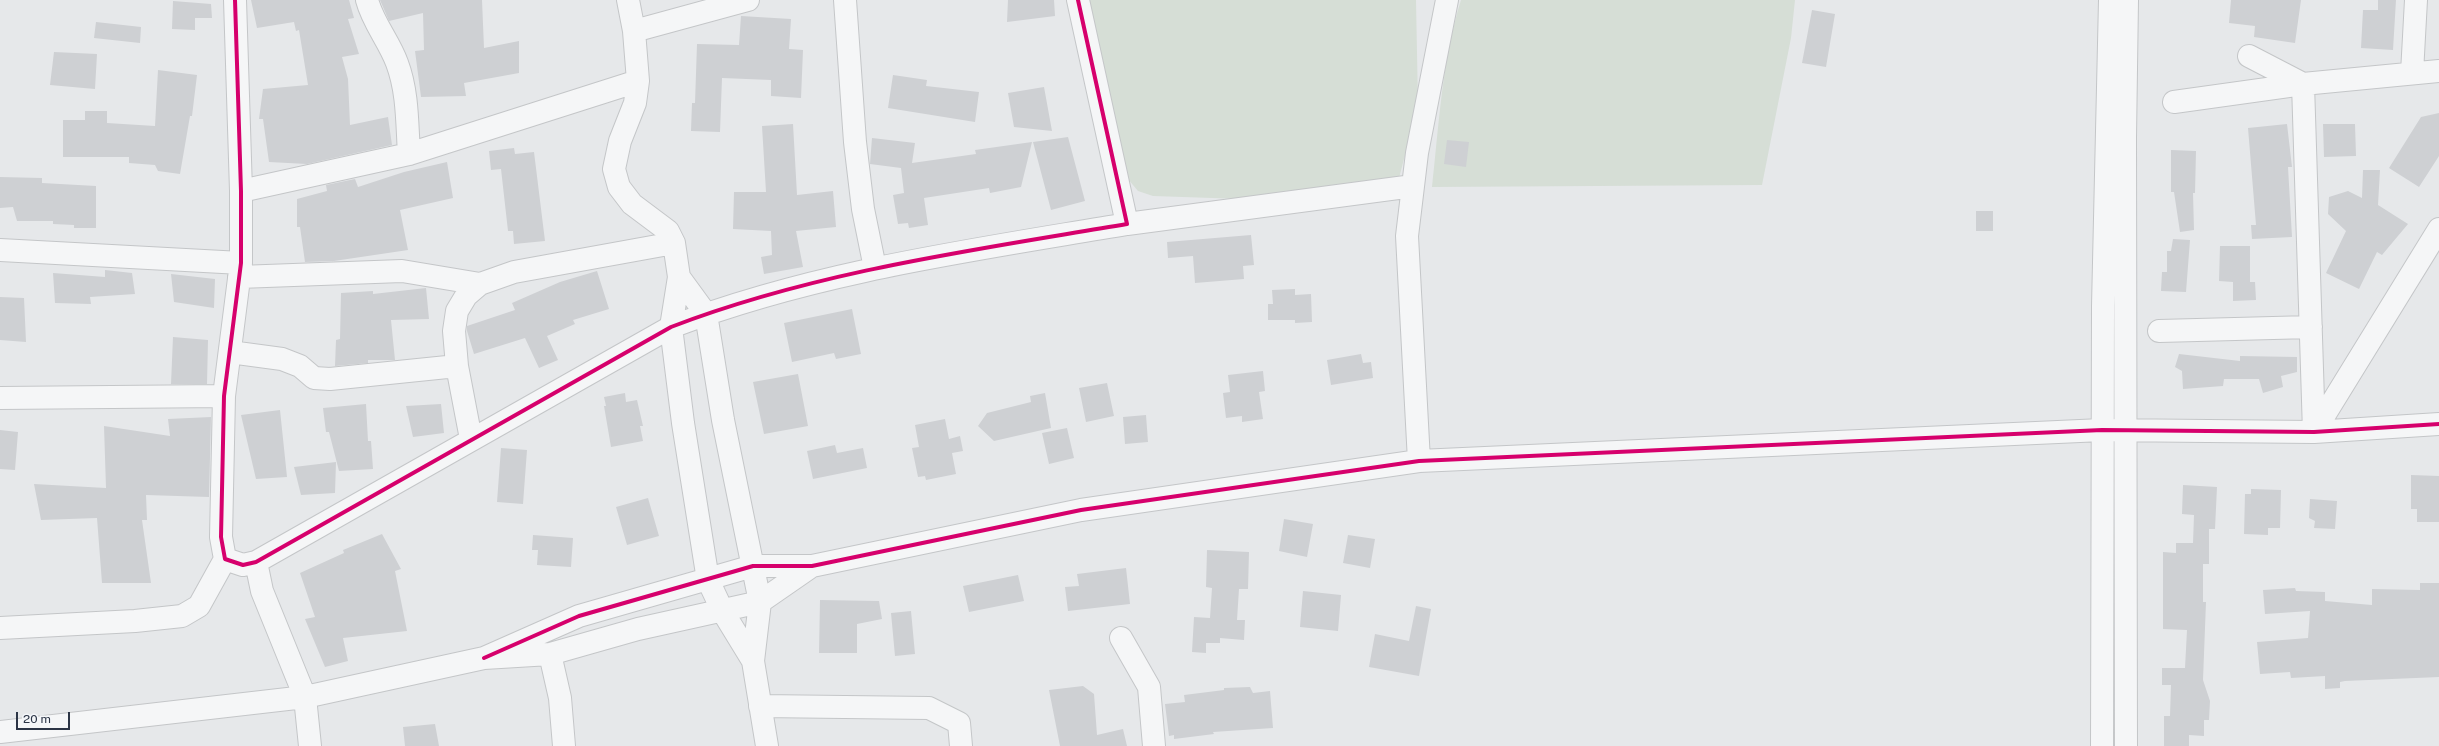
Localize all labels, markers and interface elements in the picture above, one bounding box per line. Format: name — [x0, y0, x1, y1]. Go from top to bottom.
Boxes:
scale bar — [18, 704, 72, 730]
text: 20 m — [23, 712, 51, 726]

